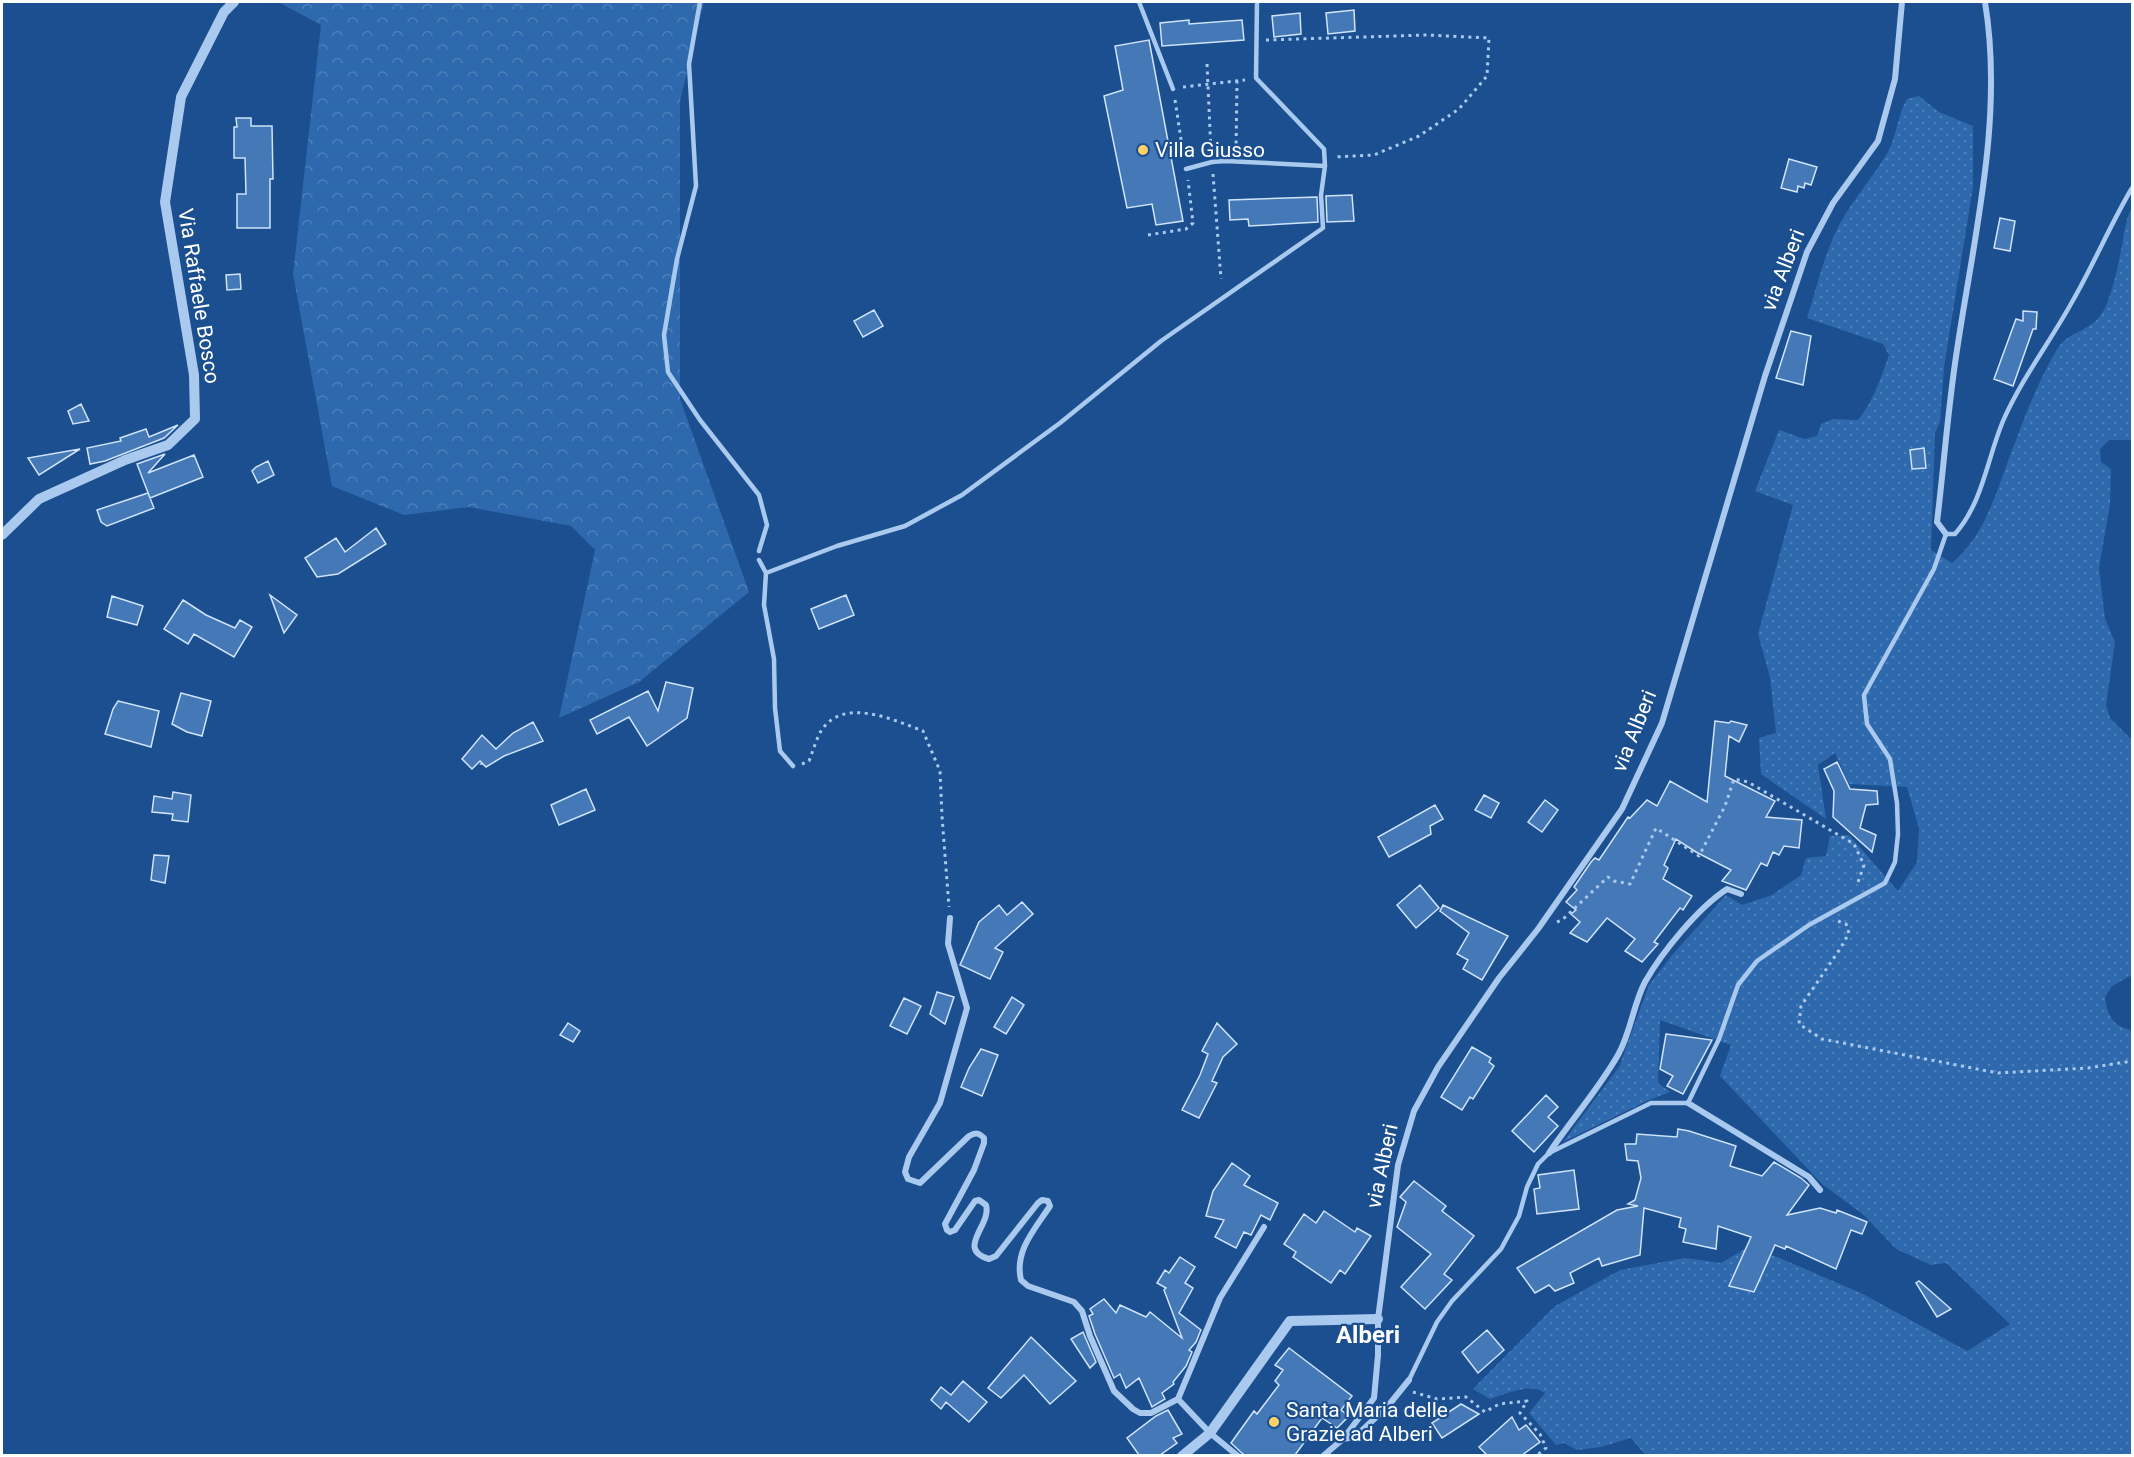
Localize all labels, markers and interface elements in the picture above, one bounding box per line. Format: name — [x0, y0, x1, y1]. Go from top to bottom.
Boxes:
place label: Villa Giusso — [1155, 138, 1265, 162]
marker: Villa Giusso — [1136, 143, 1150, 157]
street label: Via Raffaele Bosco — [173, 207, 225, 385]
street label: via Alberi — [1756, 226, 1810, 314]
street label: via Alberi — [1607, 687, 1661, 775]
street label: via Alberi — [1361, 1122, 1403, 1210]
district label: Alberi — [1336, 1321, 1400, 1349]
place label: Santa Maria delle Grazie ad Alberi — [1286, 1398, 1448, 1446]
marker: Santa Maria delle Grazie ad Alberi — [1267, 1415, 1281, 1429]

